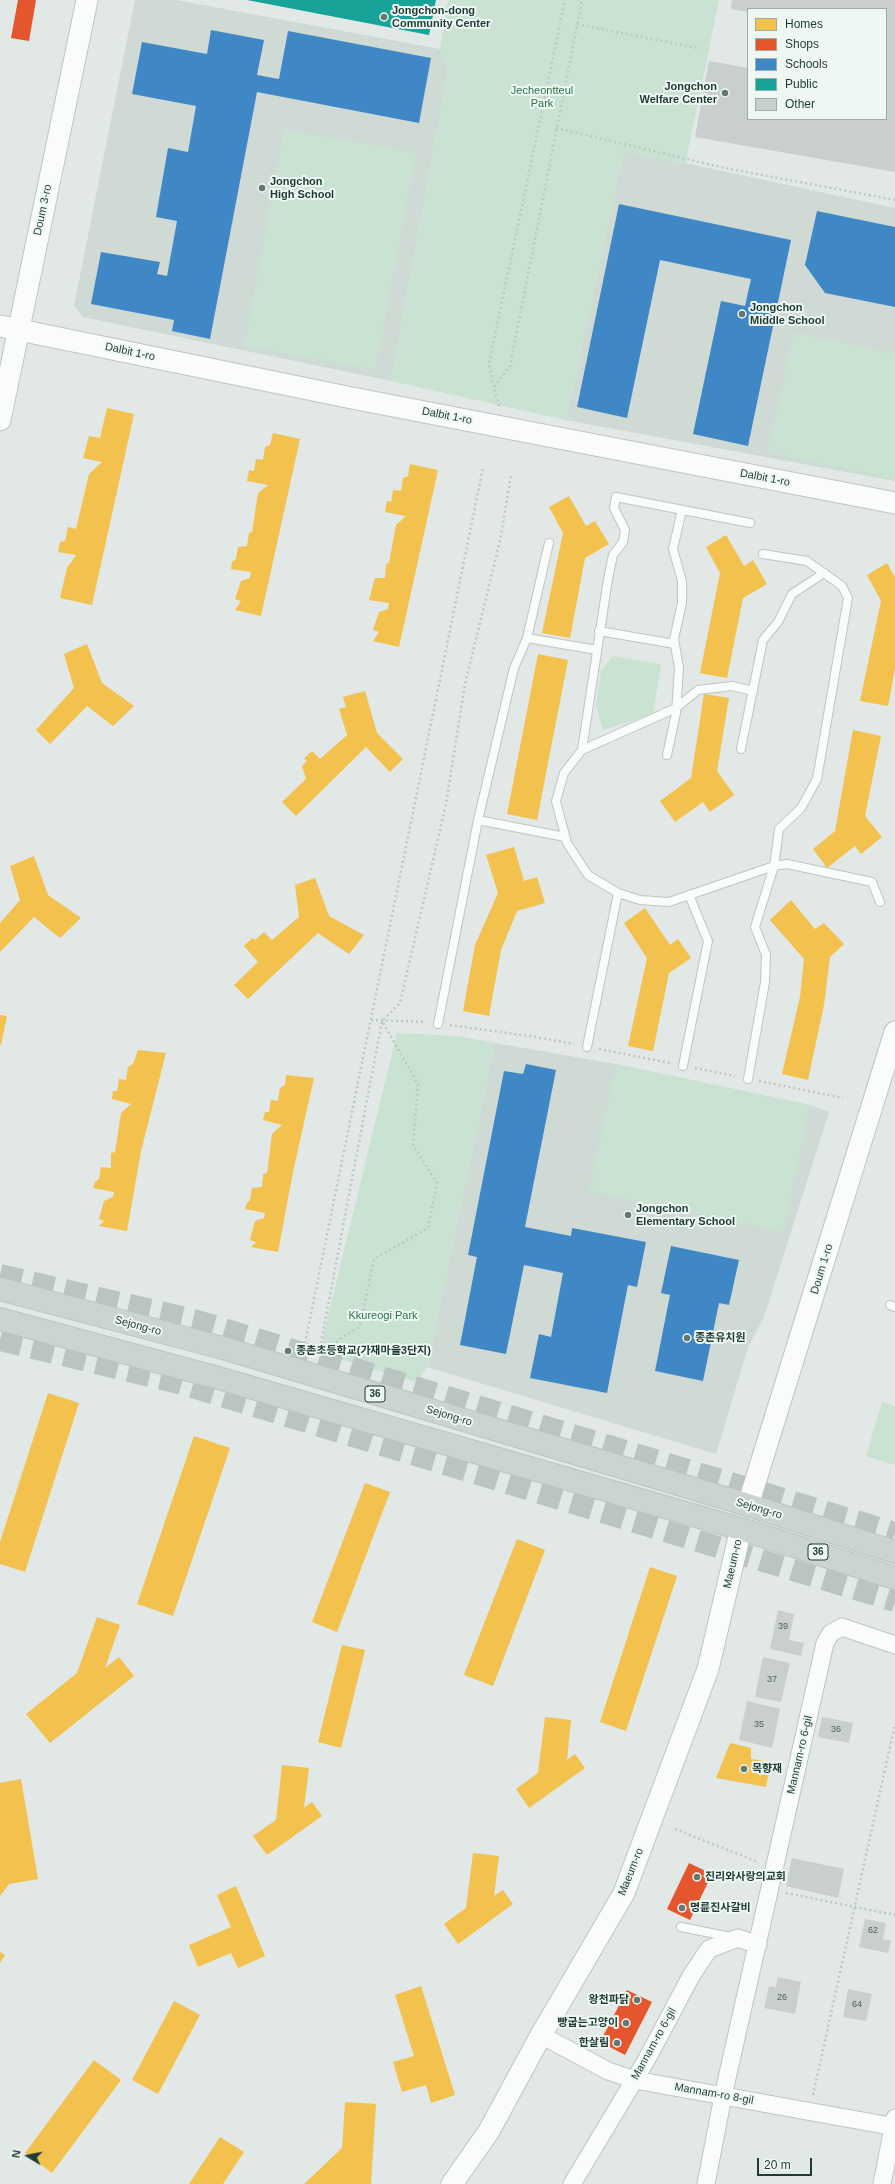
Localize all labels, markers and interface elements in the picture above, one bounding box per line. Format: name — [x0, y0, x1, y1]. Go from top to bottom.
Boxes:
place label: Jongchon-dong Community Center — [392, 4, 490, 30]
legend — [747, 8, 887, 120]
marker: Jongchon-dong Community Center — [379, 12, 389, 22]
text: Homes — [785, 17, 823, 31]
text: Shops — [785, 37, 819, 51]
text: Schools — [785, 57, 828, 71]
text: Public — [785, 77, 818, 91]
place label: Jongchon Welfare Center — [640, 80, 717, 106]
park label: Jecheontteul Park — [511, 84, 573, 110]
marker: Jongchon Welfare Center — [720, 88, 730, 98]
text: Other — [785, 97, 815, 111]
place label: Jongchon High School — [270, 175, 334, 201]
street label: Doum 3-ro — [31, 183, 55, 237]
marker: Jongchon High School — [257, 183, 267, 193]
place label: Jongchon Middle School — [750, 301, 825, 327]
marker: Jongchon Middle School — [737, 309, 747, 319]
street label: Dalbit 1-ro — [104, 340, 156, 364]
street label: Dalbit 1-ro — [421, 405, 473, 427]
street label: Dalbit 1-ro — [739, 467, 791, 489]
place label: Jongchon Elementary School — [636, 1202, 735, 1228]
marker: Jongchon Elementary School — [623, 1210, 633, 1220]
street label: Doum 1-ro — [808, 1242, 836, 1296]
park label: Kkureogi Park — [348, 1309, 418, 1323]
street label: Sejong-ro — [113, 1313, 163, 1339]
place label: 종촌유치원 — [695, 1331, 746, 1345]
marker: 종촌유치원 — [682, 1333, 692, 1343]
place label: 종촌초등학교(가재마을3단지) — [296, 1344, 431, 1358]
marker: 종촌초등학교(가재마을3단지) — [283, 1346, 293, 1356]
road number: 36 — [365, 1386, 385, 1402]
street label: Sejong-ro — [424, 1403, 474, 1429]
street label: Sejong-ro — [734, 1496, 784, 1522]
street label: Maeum-ro — [721, 1538, 745, 1590]
road number: 36 — [808, 1544, 828, 1560]
house number: 39 — [778, 1622, 788, 1632]
house number: 37 — [767, 1675, 777, 1685]
street label: Mannam-ro 6-gil — [785, 1715, 815, 1795]
house number: 35 — [754, 1720, 764, 1730]
house number: 36 — [831, 1725, 841, 1735]
place label: 목향재 — [752, 1762, 782, 1776]
marker: 목향재 — [739, 1764, 749, 1774]
street label: Maeum-ro — [615, 1846, 647, 1898]
place label: 진리와사랑의교회 — [705, 1870, 786, 1884]
marker: 진리와사랑의교회 — [692, 1872, 702, 1882]
place label: 명륜진사갈비 — [690, 1901, 751, 1915]
marker: 명륜진사갈비 — [677, 1903, 687, 1913]
house number: 62 — [868, 1926, 878, 1936]
place label: 왕천파닭 — [589, 1993, 629, 2007]
house number: 26 — [777, 1993, 787, 2003]
marker: 왕천파닭 — [632, 1995, 642, 2005]
house number: 64 — [852, 2000, 862, 2010]
street label: Mannam-ro 6-gil — [629, 2006, 679, 2082]
place label: 빵굽는고양이 — [557, 2016, 618, 2030]
marker: 빵굽는고양이 — [621, 2018, 631, 2028]
place label: 한살림 — [579, 2036, 609, 2050]
marker: 한살림 — [612, 2038, 622, 2048]
street label: Mannam-ro 8-gil — [673, 2081, 755, 2107]
north arrow — [8, 2136, 48, 2176]
text: N — [10, 2149, 23, 2159]
scale bar — [759, 2150, 814, 2176]
text: 20 m — [764, 2158, 791, 2172]

